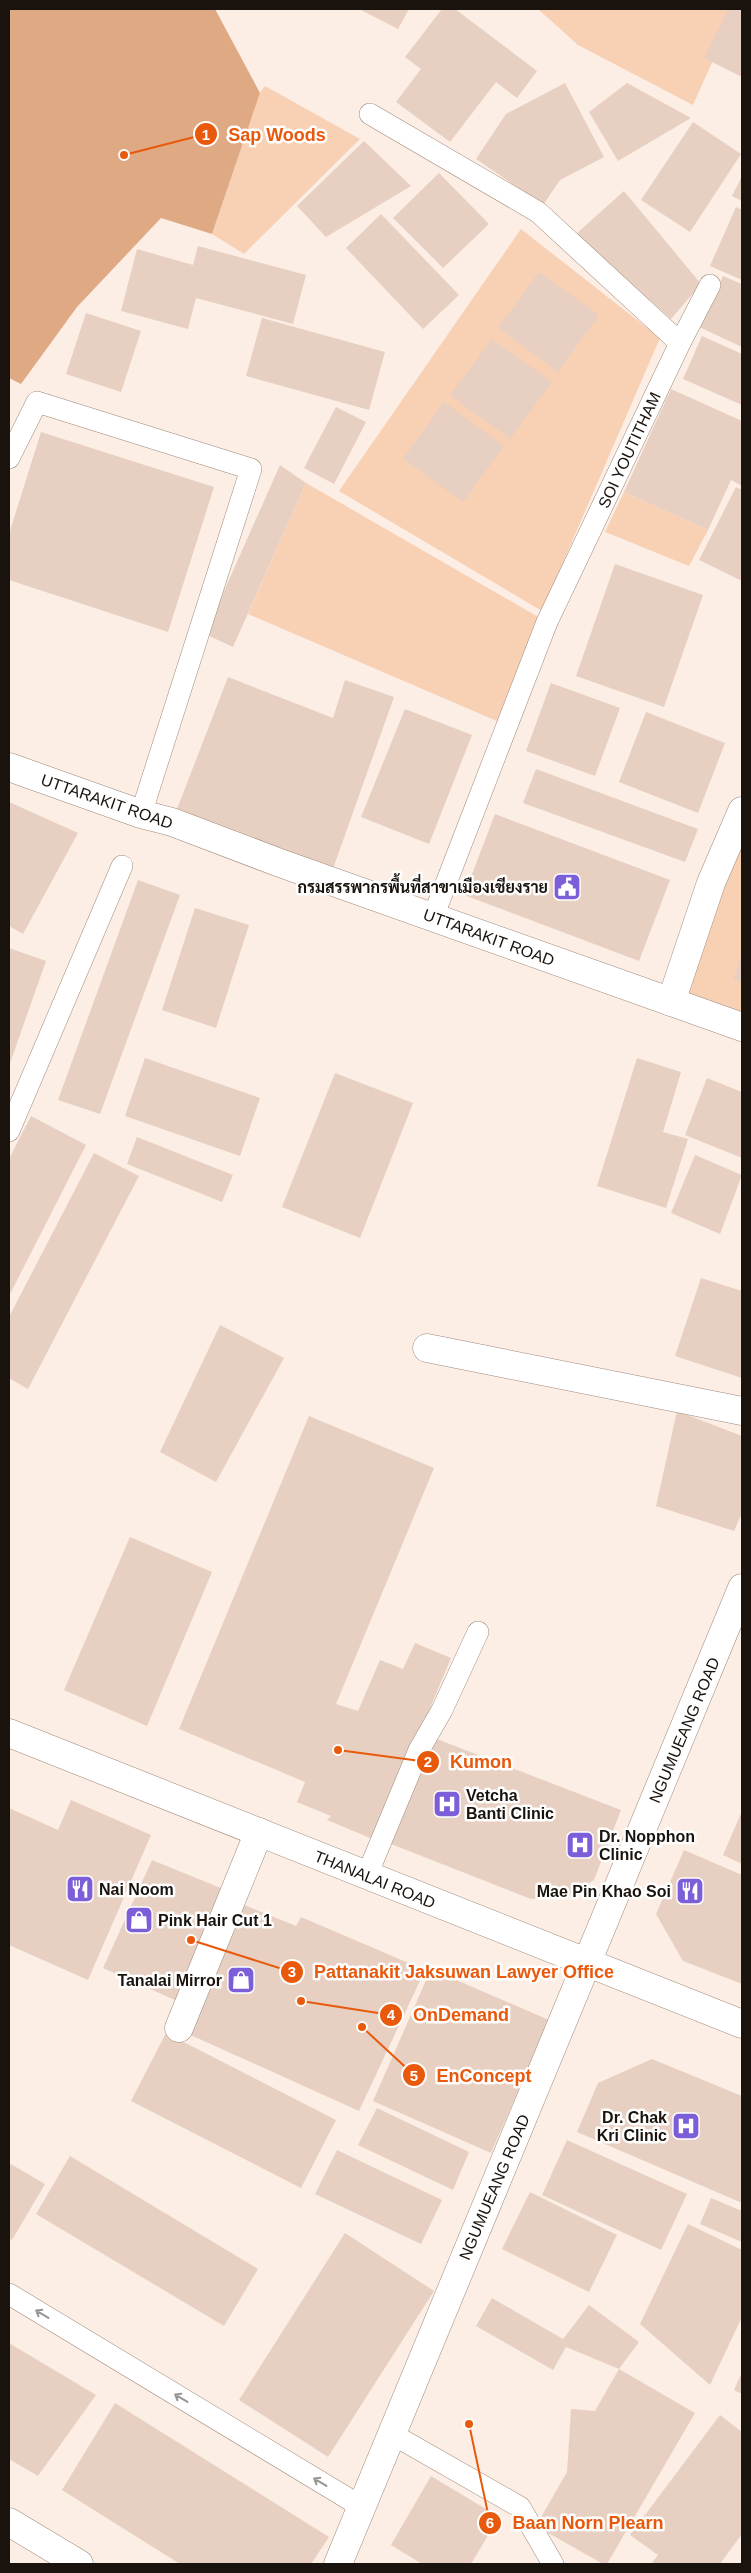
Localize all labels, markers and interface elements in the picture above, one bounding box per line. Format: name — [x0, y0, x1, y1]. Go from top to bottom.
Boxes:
callout: Sap Woods — [194, 118, 336, 151]
text: Sap Woods — [228, 125, 326, 145]
text: 1 — [202, 126, 210, 143]
street label: SOI YOUTITHAM — [595, 390, 664, 511]
street label: UTTARAKIT ROAD — [39, 771, 175, 832]
public building icon: กรมสรรพากรพื้นที่สาขาเมืองเชียงราย — [552, 872, 582, 902]
place label: กรมสรรพากรพื้นที่สาขาเมืองเชียงราย — [297, 873, 548, 896]
street label: UTTARAKIT ROAD — [421, 906, 557, 969]
street label: NGUMUEANG ROAD — [646, 1655, 723, 1806]
callout: Kumon — [415, 1745, 522, 1778]
text: Kumon — [450, 1752, 512, 1772]
text: 2 — [424, 1753, 432, 1770]
place label: Vetcha Banti Clinic — [466, 1787, 554, 1822]
hospital icon: Vetcha Banti Clinic — [432, 1789, 462, 1819]
place label: Dr. Nopphon Clinic — [599, 1828, 695, 1863]
hospital icon: Dr. Nopphon Clinic — [565, 1830, 595, 1860]
street label: THANALAI ROAD — [312, 1847, 438, 1911]
restaurant icon: Nai Noom — [65, 1874, 95, 1904]
restaurant icon: Mae Pin Khao Soi — [675, 1876, 705, 1906]
place label: Nai Noom — [99, 1881, 174, 1898]
place label: Mae Pin Khao Soi — [537, 1883, 671, 1900]
shop icon: Pink Hair Cut 1 — [124, 1905, 154, 1935]
place label: Pink Hair Cut 1 — [158, 1912, 272, 1929]
callout: Pattanakit Jaksuwan Lawyer Office — [279, 1955, 624, 1988]
text: Pattanakit Jaksuwan Lawyer Office — [314, 1962, 614, 1982]
text: 3 — [288, 1963, 296, 1980]
shop icon: Tanalai Mirror — [226, 1965, 256, 1995]
place label: Tanalai Mirror — [117, 1972, 222, 1989]
callout: OnDemand — [378, 1998, 519, 2031]
text: OnDemand — [413, 2005, 509, 2025]
text: 4 — [387, 2006, 396, 2023]
callout: EnConcept — [401, 2059, 541, 2092]
text: EnConcept — [436, 2066, 532, 2086]
text: 5 — [410, 2067, 418, 2084]
place label: Dr. Chak Kri Clinic — [597, 2109, 667, 2144]
hospital icon: Dr. Chak Kri Clinic — [671, 2111, 701, 2141]
street label: NGUMUEANG ROAD — [456, 2112, 533, 2263]
one-way arrow — [35, 2308, 49, 2318]
one-way arrow — [174, 2392, 188, 2402]
one-way arrow — [313, 2476, 327, 2486]
callout: Baan Norn Plearn — [477, 2506, 673, 2539]
text: Baan Norn Plearn — [512, 2513, 664, 2533]
text: 6 — [486, 2514, 494, 2531]

